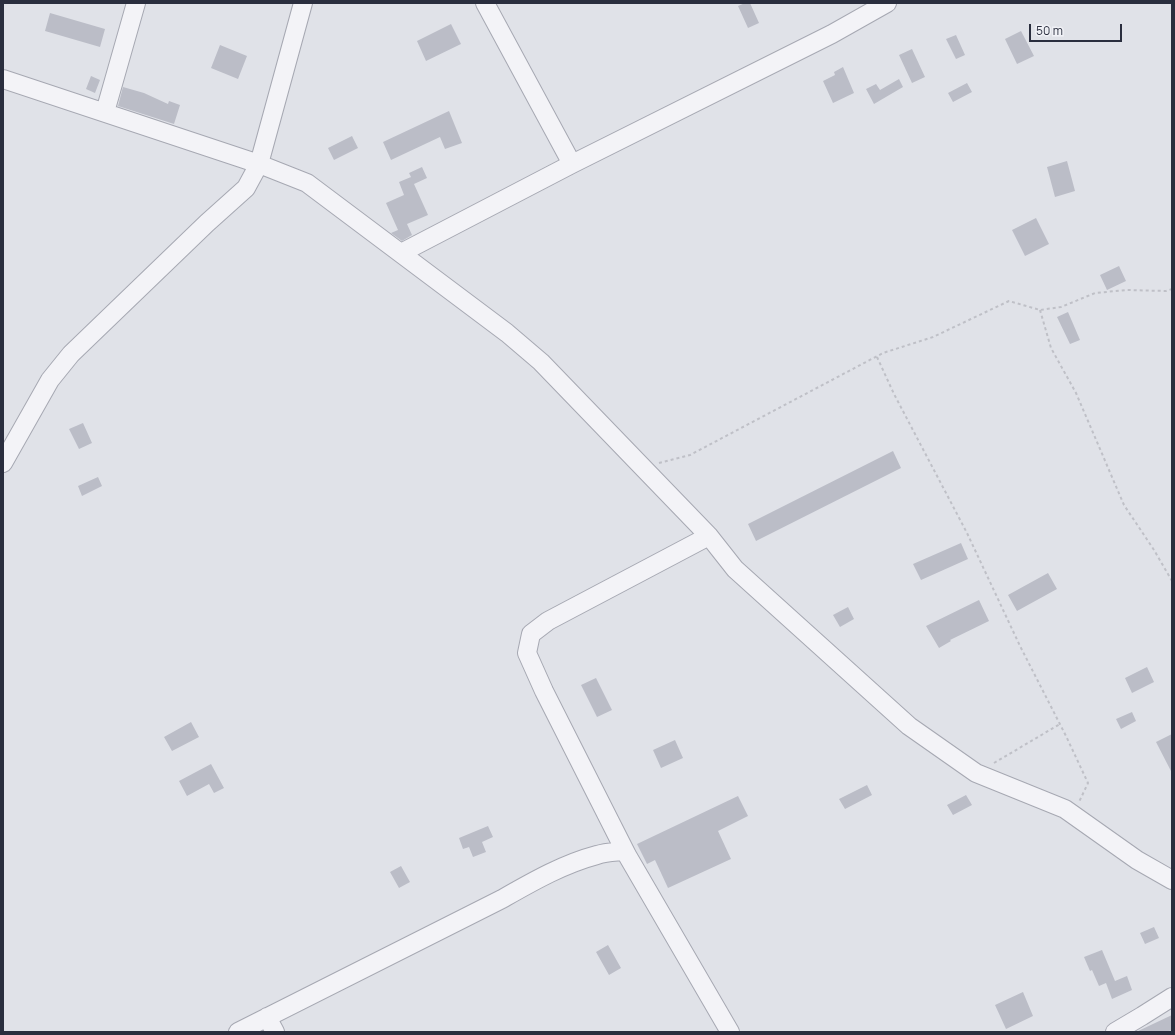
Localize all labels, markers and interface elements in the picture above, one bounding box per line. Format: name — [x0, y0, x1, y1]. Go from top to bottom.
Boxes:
scale bar — [1031, 16, 1124, 42]
text: 50 m — [1036, 22, 1063, 39]

